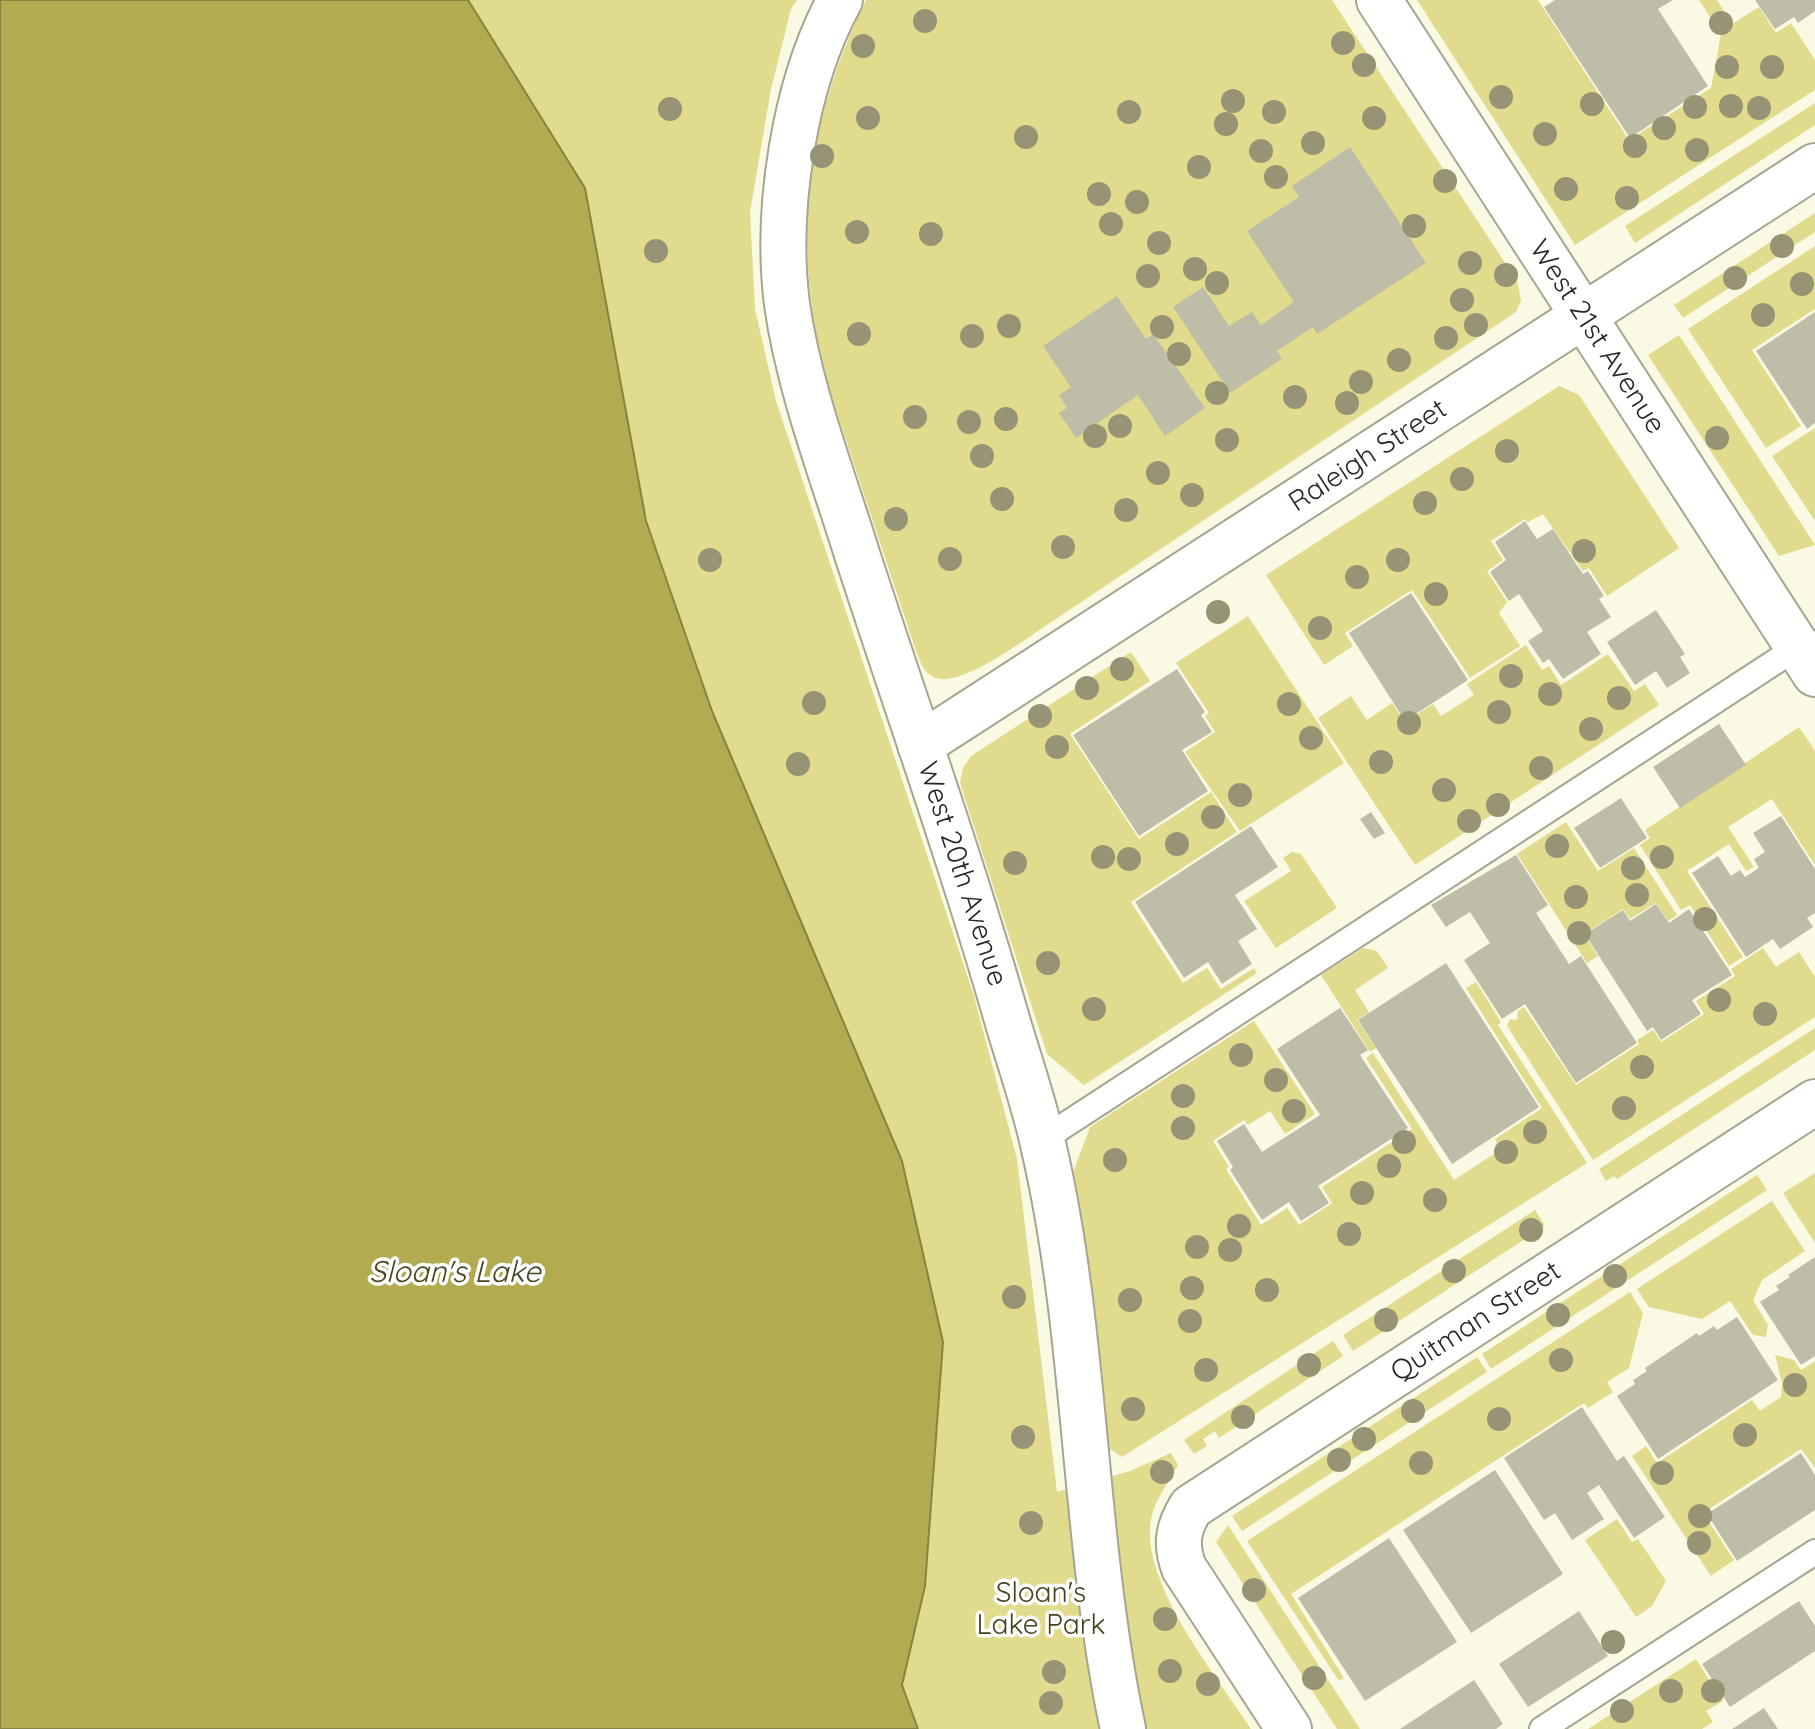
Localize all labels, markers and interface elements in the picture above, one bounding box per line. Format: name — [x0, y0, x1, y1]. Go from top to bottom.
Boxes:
street label: West 21st Avenue — [1522, 234, 1672, 440]
street label: Raleigh Street — [1283, 393, 1453, 519]
street label: West 20th Avenue — [910, 758, 1014, 990]
water label: Sloan's Lake — [369, 1255, 541, 1291]
street label: Quitman Street — [1385, 1255, 1567, 1389]
park label: Sloan's Lake Park — [977, 1577, 1105, 1643]

